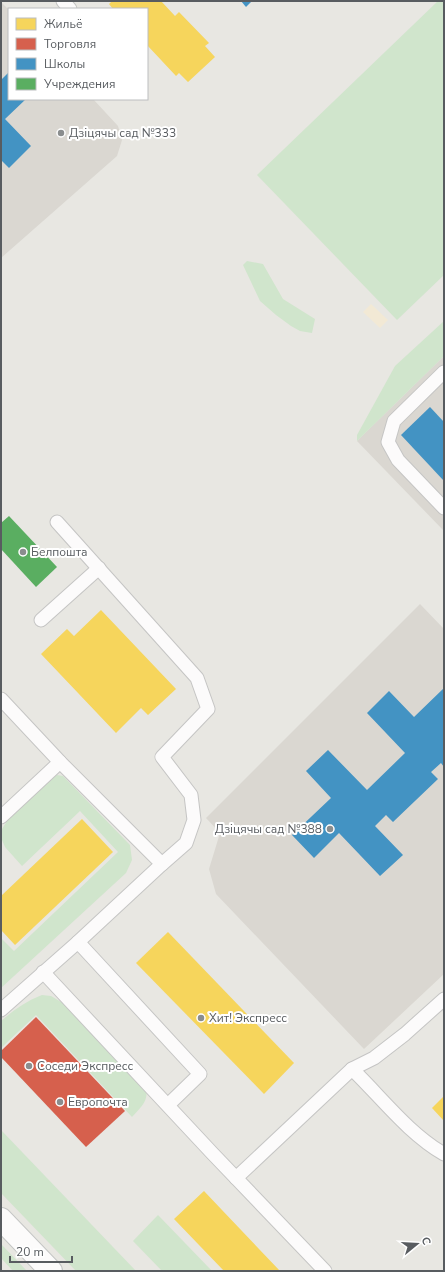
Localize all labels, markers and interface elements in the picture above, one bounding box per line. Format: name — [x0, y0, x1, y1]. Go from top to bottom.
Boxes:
legend — [8, 8, 148, 100]
text: Жильё — [44, 16, 82, 32]
text: Торговля — [44, 36, 96, 52]
text: Школы — [44, 56, 85, 72]
text: Учреждения — [43, 76, 116, 92]
place label: Дзіцячы сад №333 — [69, 125, 176, 141]
marker: Дзіцячы сад №333 — [56, 128, 66, 138]
place label: Белпошта — [31, 544, 88, 560]
marker: Белпошта — [18, 547, 28, 557]
place label: Дзіцячы сад №388 — [215, 821, 322, 837]
marker: Дзіцячы сад №388 — [325, 824, 335, 834]
place label: Хит! Экспресс — [209, 1010, 287, 1026]
marker: Хит! Экспресс — [196, 1013, 206, 1023]
place label: Соседи Экспресс — [37, 1058, 133, 1074]
marker: Соседи Экспресс — [24, 1061, 34, 1071]
place label: Европочта — [68, 1094, 128, 1110]
marker: Европочта — [55, 1097, 65, 1107]
north arrow — [397, 1224, 437, 1264]
text: С — [418, 1235, 434, 1247]
scale bar — [10, 1238, 72, 1264]
text: 20 m — [16, 1244, 44, 1260]

